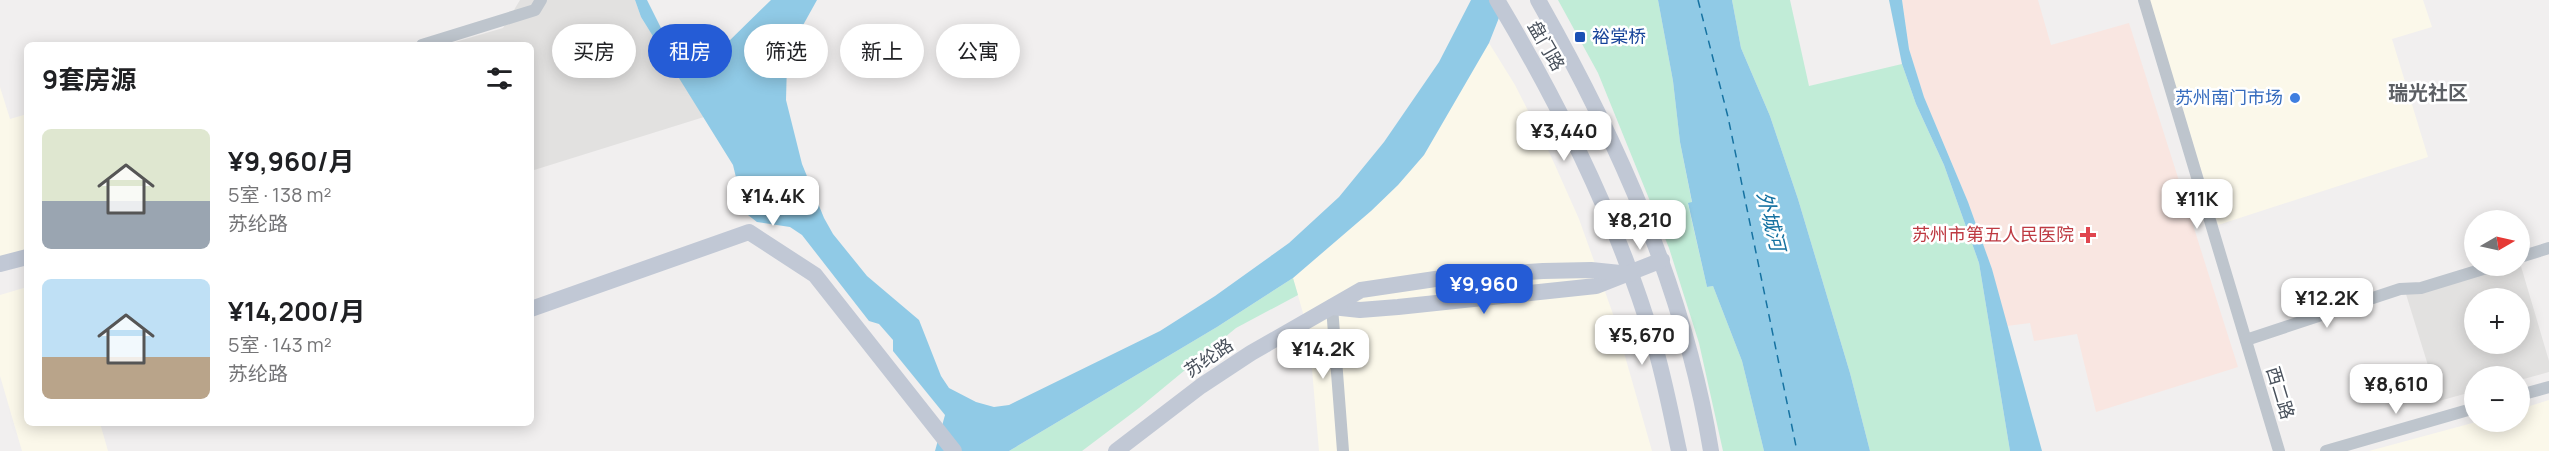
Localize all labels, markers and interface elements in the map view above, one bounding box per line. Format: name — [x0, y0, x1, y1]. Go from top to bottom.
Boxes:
street label: 盘门路 — [1523, 16, 1571, 75]
chip: 买房 — [552, 24, 636, 78]
chip: 租房 — [648, 24, 732, 78]
chip: 筛选 — [744, 24, 828, 78]
chip: 新上 — [840, 24, 924, 78]
chip: 公寓 — [936, 24, 1020, 78]
place label: 裕棠桥 — [1592, 24, 1646, 48]
marker: 裕棠桥 — [1573, 30, 1587, 44]
text: 9套房源 — [42, 61, 136, 97]
icon: filters — [483, 62, 516, 95]
district label: 瑞光社区 — [2388, 79, 2468, 106]
place label: 苏州南门市场 — [2175, 85, 2283, 109]
marker: 苏州南门市场 — [2288, 91, 2302, 105]
pin: ¥3,440 — [1515, 111, 1613, 162]
text: ¥3,440 — [1530, 117, 1598, 144]
text: ¥9,960/月 — [228, 143, 355, 179]
icon: home — [90, 153, 162, 225]
pin: ¥14.4K — [724, 176, 822, 227]
pin: ¥11K — [2161, 179, 2233, 230]
text: 5室 · 138 m² — [228, 181, 332, 208]
text: ¥14.4K — [741, 182, 805, 209]
text: ¥11K — [2176, 185, 2218, 212]
water label: 外城河 — [1751, 189, 1793, 257]
pin: ¥8,210 — [1591, 200, 1689, 251]
text: ¥8,210 — [1608, 206, 1672, 233]
text: 苏纶路 — [228, 210, 288, 237]
north arrow — [2464, 210, 2530, 276]
map controls — [2464, 210, 2530, 432]
place label: 苏州市第五人民医院 — [1912, 222, 2074, 246]
marker: 苏州市第五人民医院 — [2079, 226, 2097, 244]
pin: ¥9,960 — [1435, 264, 1533, 315]
text: ¥9,960 — [1450, 270, 1518, 297]
pin: ¥12.2K — [2278, 278, 2376, 329]
text: ¥12.2K — [2295, 284, 2359, 311]
button: + — [2464, 288, 2530, 354]
text: ¥14,200/月 — [228, 293, 365, 329]
icon: home — [90, 303, 162, 375]
pin: ¥5,670 — [1593, 315, 1691, 366]
text: ¥5,670 — [1609, 321, 1675, 348]
pin: ¥14.2K — [1274, 329, 1372, 380]
text: 5室 · 143 m² — [228, 331, 332, 358]
street label: 苏纶路 — [1179, 332, 1238, 382]
text: ¥14.2K — [1291, 335, 1355, 362]
text: 苏纶路 — [228, 360, 288, 387]
street label: 西二路 — [2262, 363, 2300, 422]
pin: ¥8,610 — [2347, 364, 2445, 415]
button: − — [2464, 366, 2530, 432]
text: ¥8,610 — [2364, 370, 2428, 397]

